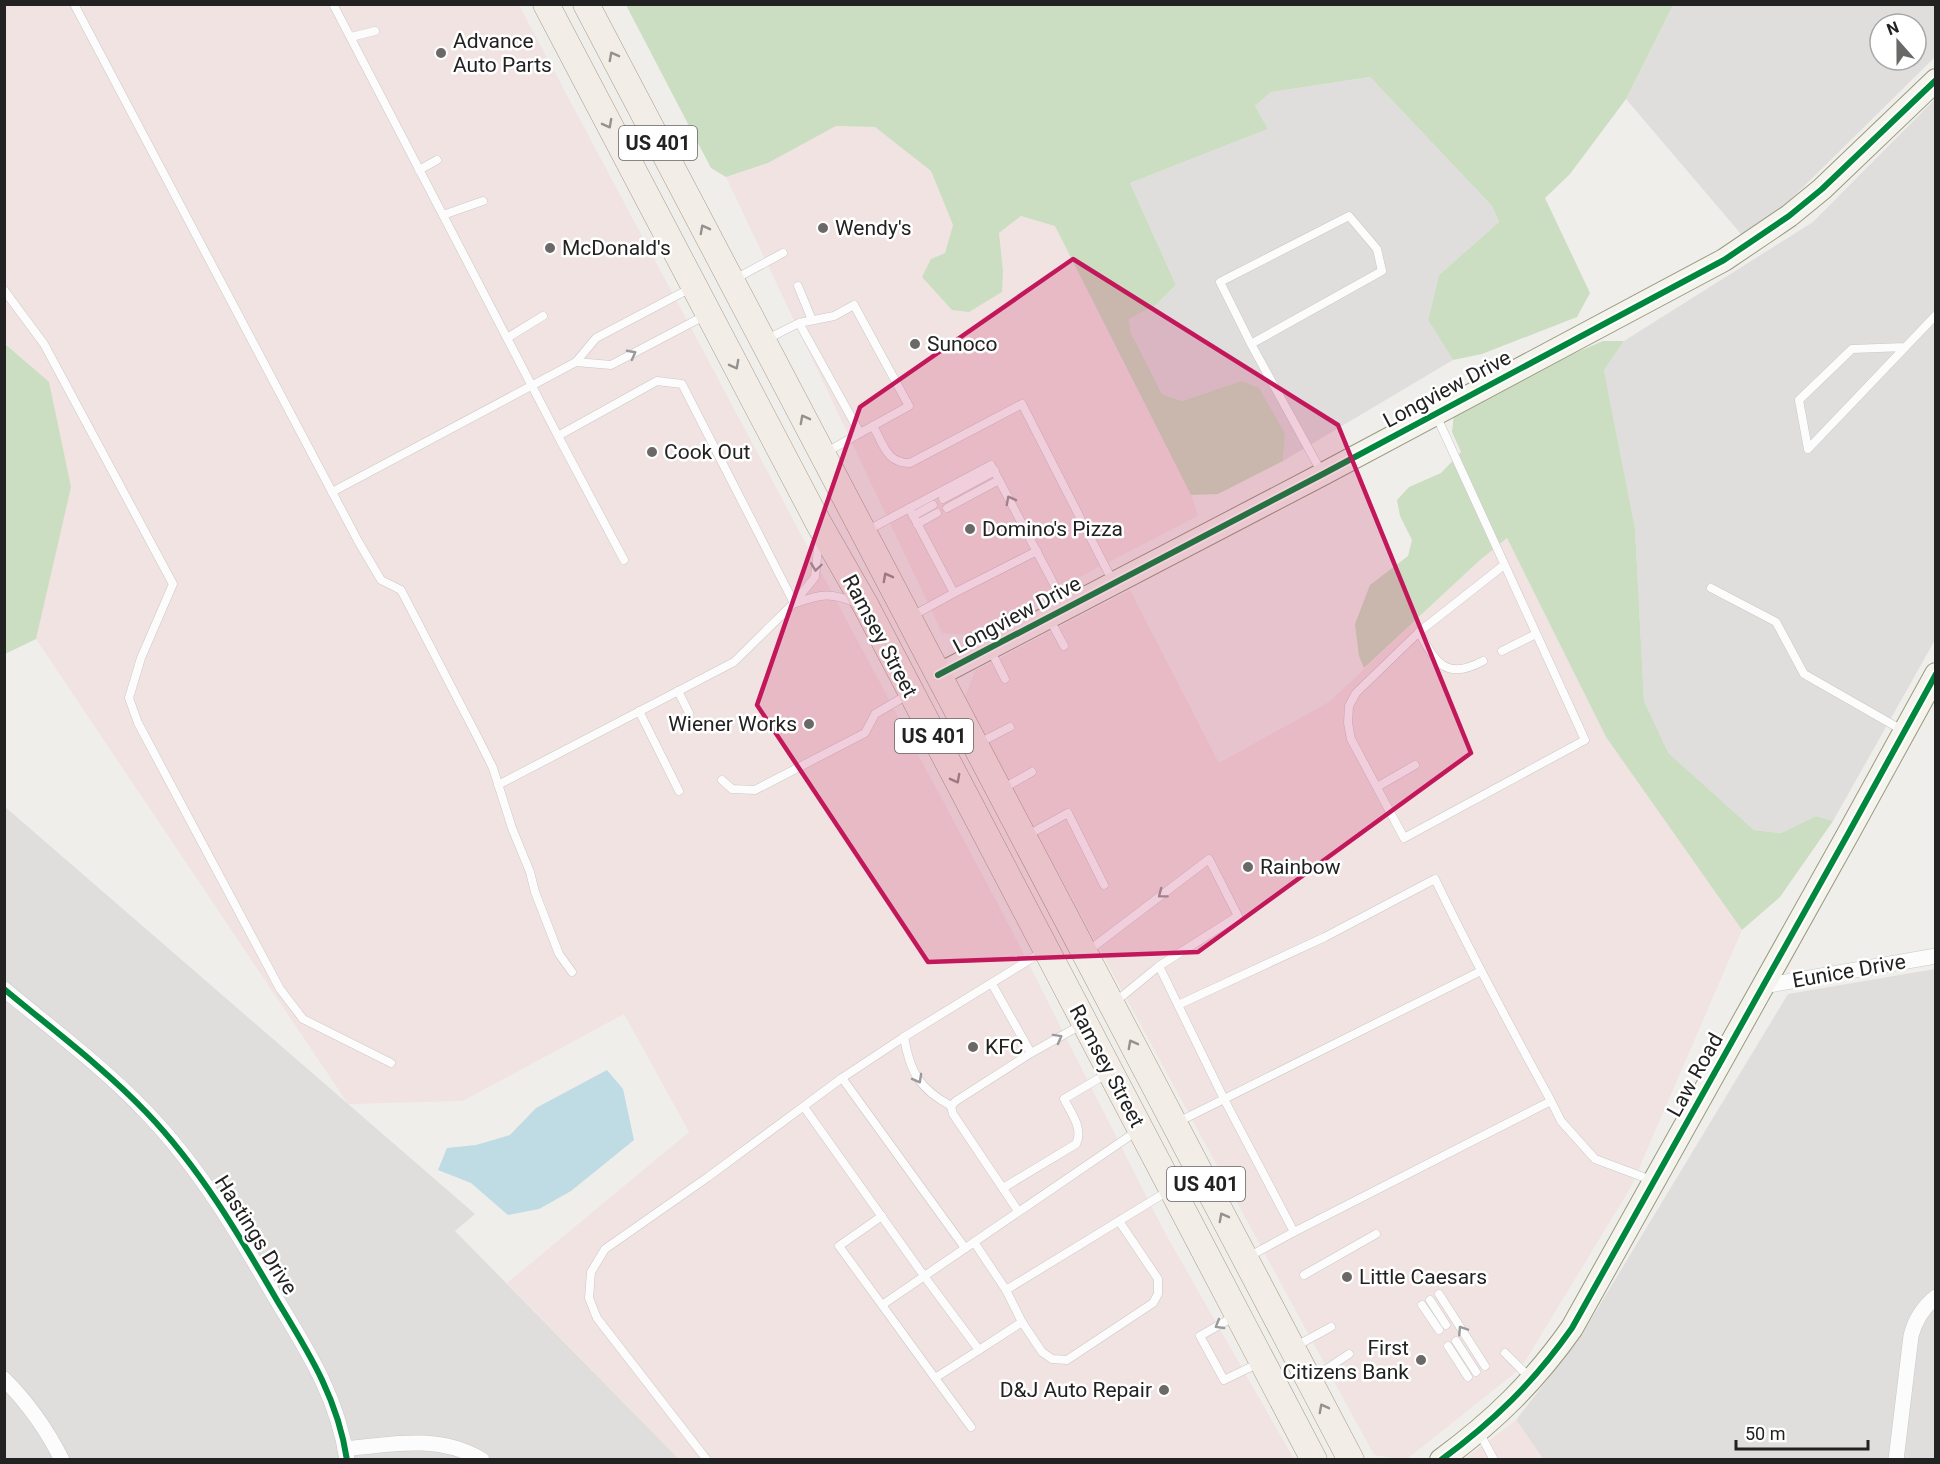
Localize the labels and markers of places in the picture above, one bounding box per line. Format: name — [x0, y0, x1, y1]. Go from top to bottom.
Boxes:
place label: Advance Auto Parts — [453, 29, 552, 77]
marker: Advance Auto Parts — [434, 46, 448, 60]
place label: Wendy's — [835, 216, 912, 240]
marker: Wendy's — [816, 221, 830, 235]
place label: McDonald's — [562, 236, 671, 260]
marker: McDonald's — [543, 241, 557, 255]
place label: Sunoco — [927, 332, 998, 356]
marker: Sunoco — [908, 337, 922, 351]
place label: Cook Out — [664, 440, 750, 464]
marker: Cook Out — [645, 445, 659, 459]
place label: Domino's Pizza — [982, 517, 1123, 541]
marker: Domino's Pizza — [963, 522, 977, 536]
place label: Wiener Works — [668, 712, 797, 736]
marker: Wiener Works — [802, 717, 816, 731]
place label: Rainbow — [1260, 855, 1341, 879]
marker: Rainbow — [1241, 860, 1255, 874]
place label: KFC — [985, 1035, 1023, 1059]
marker: KFC — [966, 1040, 980, 1054]
place label: Little Caesars — [1359, 1265, 1487, 1289]
marker: Little Caesars — [1340, 1270, 1354, 1284]
place label: First Citizens Bank — [1282, 1336, 1409, 1384]
marker: First Citizens Bank — [1414, 1353, 1428, 1367]
place label: D&J Auto Repair — [1000, 1378, 1152, 1402]
marker: D&J Auto Repair — [1157, 1383, 1171, 1397]

